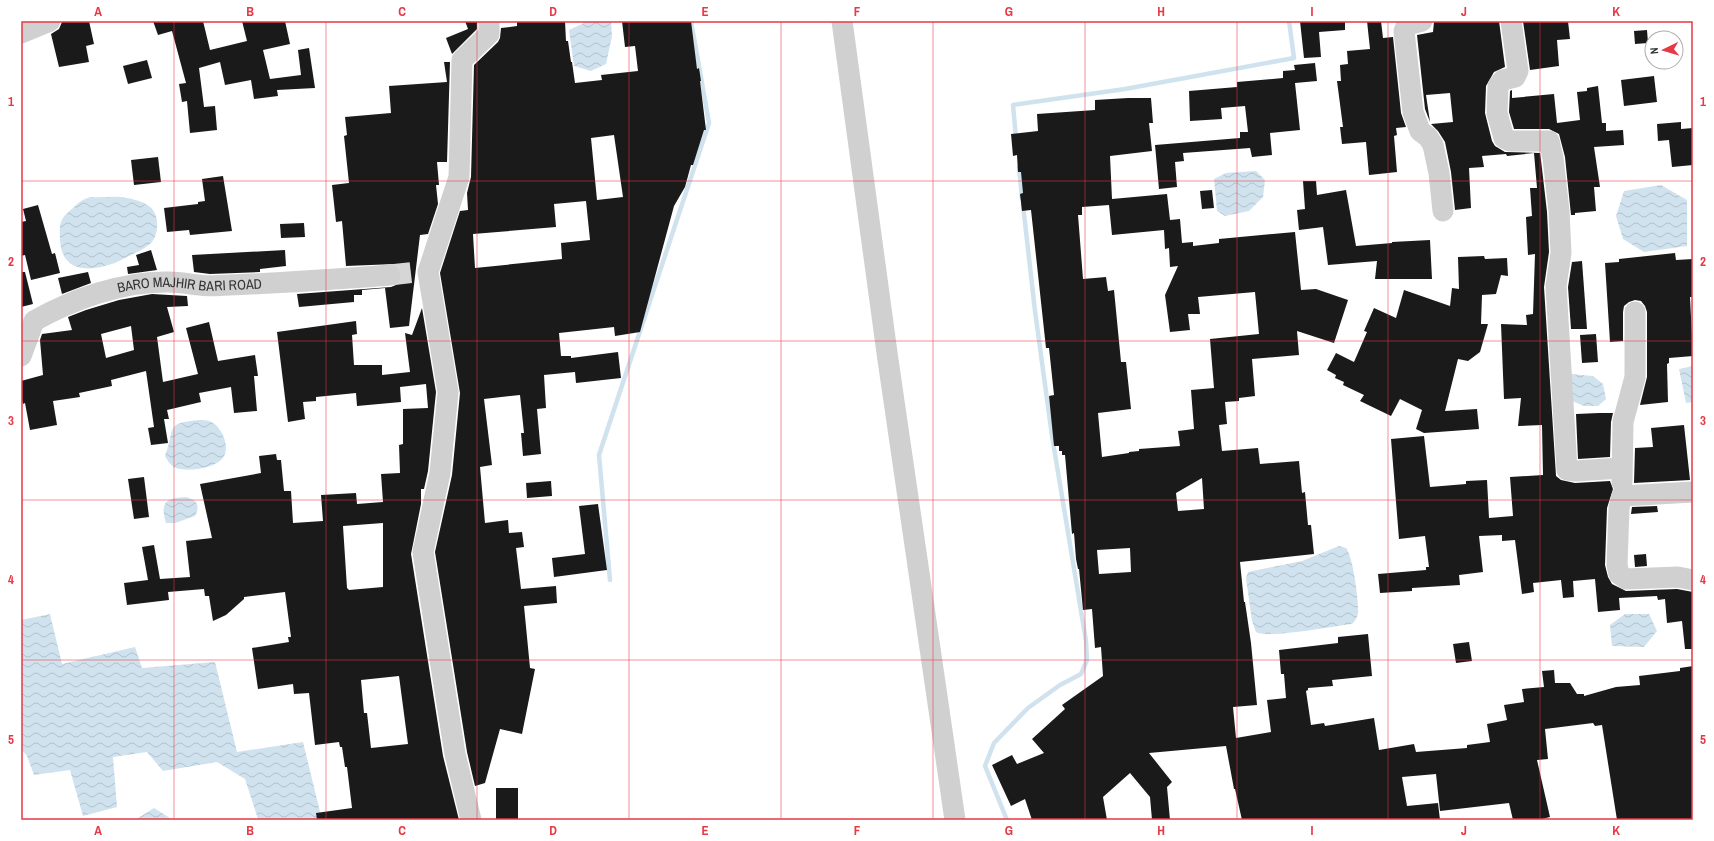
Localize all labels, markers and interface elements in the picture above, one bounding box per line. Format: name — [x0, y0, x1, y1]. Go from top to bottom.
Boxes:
text: A — [94, 3, 102, 20]
text: B — [246, 3, 254, 20]
text: C — [398, 3, 406, 20]
text: D — [549, 3, 557, 20]
text: E — [701, 3, 709, 20]
text: F — [854, 3, 861, 20]
text: G — [1005, 3, 1013, 20]
text: H — [1157, 3, 1165, 20]
text: I — [1311, 3, 1314, 20]
text: J — [1461, 3, 1467, 20]
text: K — [1612, 3, 1620, 20]
north arrow — [1644, 30, 1684, 70]
text: N — [1647, 47, 1661, 55]
text: 1 — [8, 93, 14, 110]
text: 1 — [1700, 93, 1706, 110]
text: 2 — [8, 253, 14, 270]
text: 2 — [1700, 253, 1706, 270]
street label: BARO MAJHIR BARI ROAD — [116, 273, 262, 297]
text: 3 — [8, 412, 14, 429]
text: 3 — [1700, 412, 1706, 429]
text: 4 — [8, 571, 14, 588]
text: 4 — [1700, 571, 1706, 588]
text: 5 — [8, 731, 14, 748]
text: 5 — [1700, 731, 1706, 748]
text: A — [94, 822, 102, 839]
text: B — [246, 822, 254, 839]
text: C — [398, 822, 406, 839]
text: D — [549, 822, 557, 839]
text: E — [701, 822, 709, 839]
text: F — [854, 822, 861, 839]
text: G — [1005, 822, 1013, 839]
text: H — [1157, 822, 1165, 839]
text: I — [1311, 822, 1314, 839]
text: J — [1461, 822, 1467, 839]
text: K — [1612, 822, 1620, 839]

